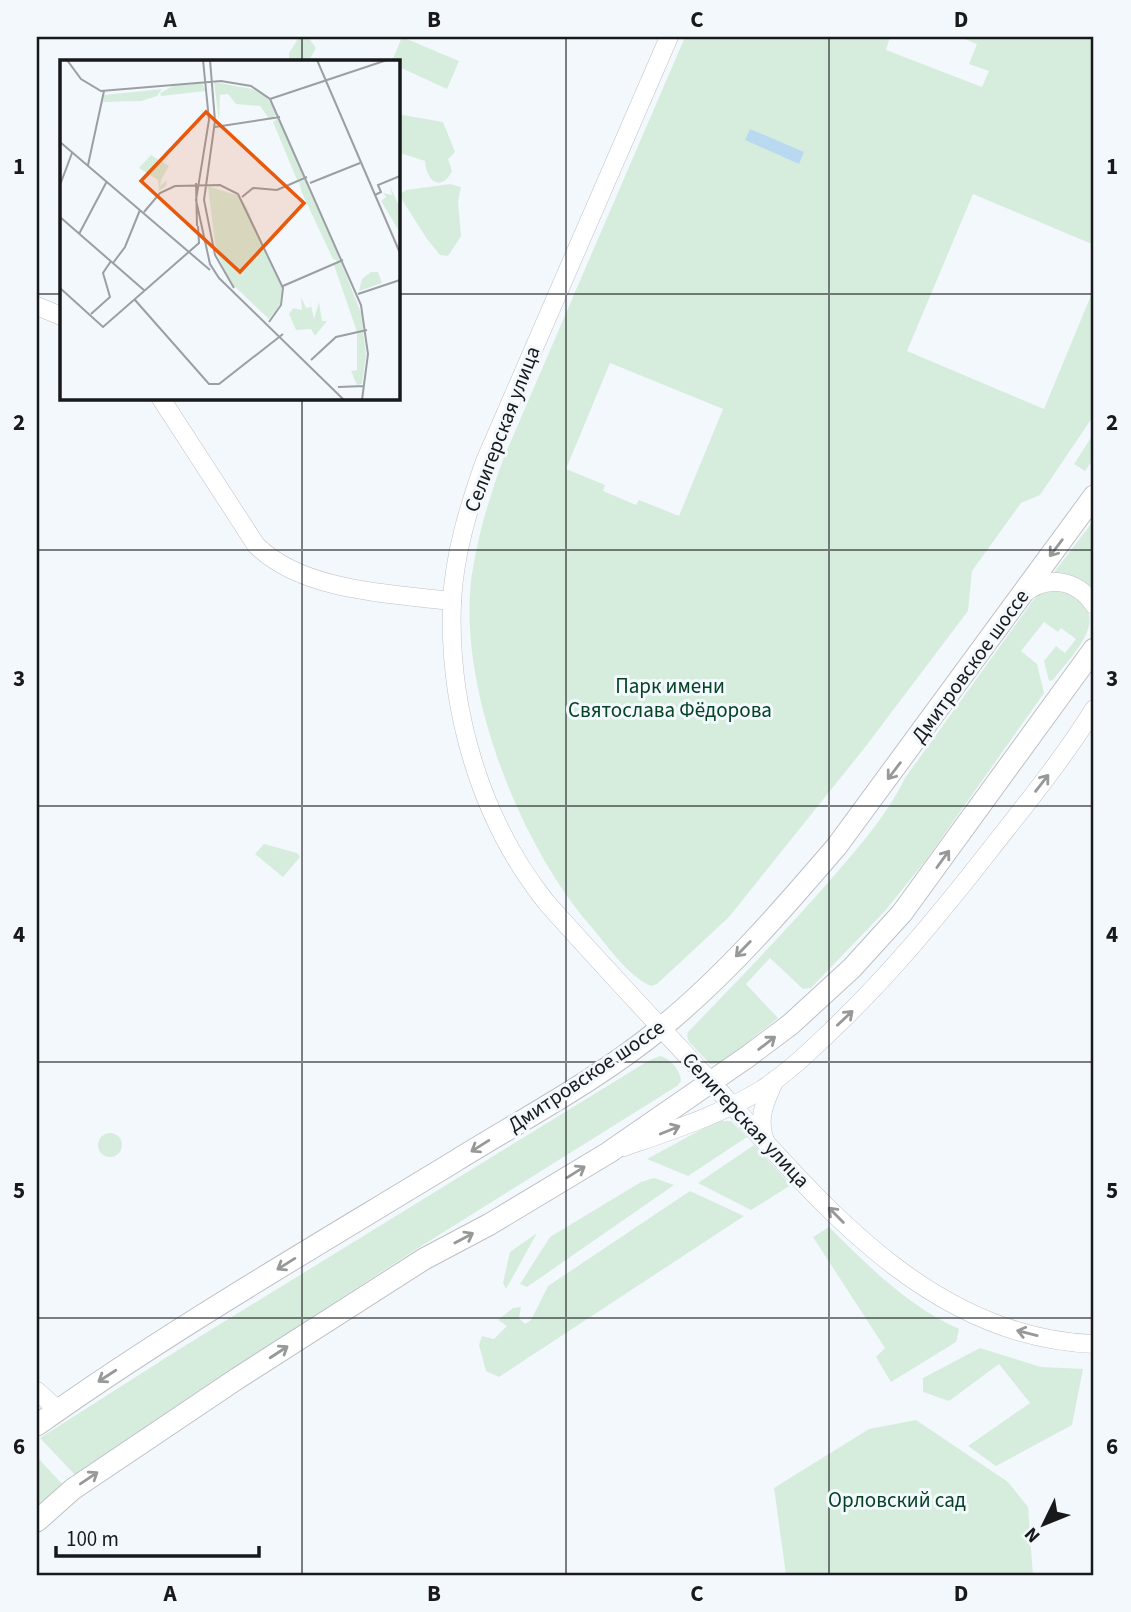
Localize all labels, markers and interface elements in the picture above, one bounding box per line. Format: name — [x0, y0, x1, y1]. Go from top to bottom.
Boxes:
text: A — [162, 3, 177, 36]
text: B — [427, 3, 441, 36]
text: C — [690, 3, 704, 36]
text: D — [954, 3, 968, 36]
inset map — [60, 60, 399, 399]
text: 1 — [13, 150, 25, 183]
text: 1 — [1106, 150, 1118, 183]
street label: Селигерская улица — [457, 342, 547, 516]
text: 2 — [13, 406, 25, 439]
text: 2 — [1106, 406, 1118, 439]
one-way arrow — [1049, 538, 1063, 557]
street label: Дмитровское шоссе — [904, 583, 1036, 749]
text: 3 — [13, 662, 25, 695]
text: 3 — [1106, 662, 1118, 695]
park label: Парк имени Святослава Фёдорова — [568, 671, 772, 725]
one-way arrow — [887, 761, 902, 779]
one-way arrow — [1035, 774, 1050, 793]
one-way arrow — [936, 850, 951, 869]
text: 4 — [13, 918, 25, 951]
text: 4 — [1106, 918, 1118, 951]
one-way arrow — [734, 940, 751, 957]
one-way arrow — [836, 1010, 853, 1027]
street label: Дмитровское шоссе — [502, 1012, 670, 1140]
one-way arrow — [757, 1035, 775, 1050]
street label: Селигерская улица — [675, 1046, 817, 1194]
one-way arrow — [659, 1123, 681, 1136]
one-way arrow — [471, 1139, 491, 1153]
one-way arrow — [566, 1165, 586, 1179]
text: 5 — [13, 1174, 25, 1207]
text: 5 — [1106, 1174, 1118, 1207]
one-way arrow — [828, 1207, 845, 1224]
one-way arrow — [454, 1231, 474, 1245]
one-way arrow — [277, 1258, 297, 1272]
one-way arrow — [1016, 1326, 1039, 1339]
one-way arrow — [269, 1344, 288, 1359]
one-way arrow — [98, 1369, 117, 1384]
text: 6 — [13, 1430, 25, 1463]
text: 6 — [1106, 1430, 1118, 1463]
one-way arrow — [79, 1470, 98, 1485]
park label: Орловский сад — [828, 1485, 966, 1515]
north arrow — [1009, 1490, 1078, 1560]
scale bar — [56, 1514, 259, 1558]
text: N — [1018, 1521, 1047, 1548]
text: 100 m — [66, 1524, 119, 1554]
text: A — [162, 1577, 177, 1610]
text: B — [427, 1577, 441, 1610]
text: C — [690, 1577, 704, 1610]
text: D — [954, 1577, 968, 1610]

